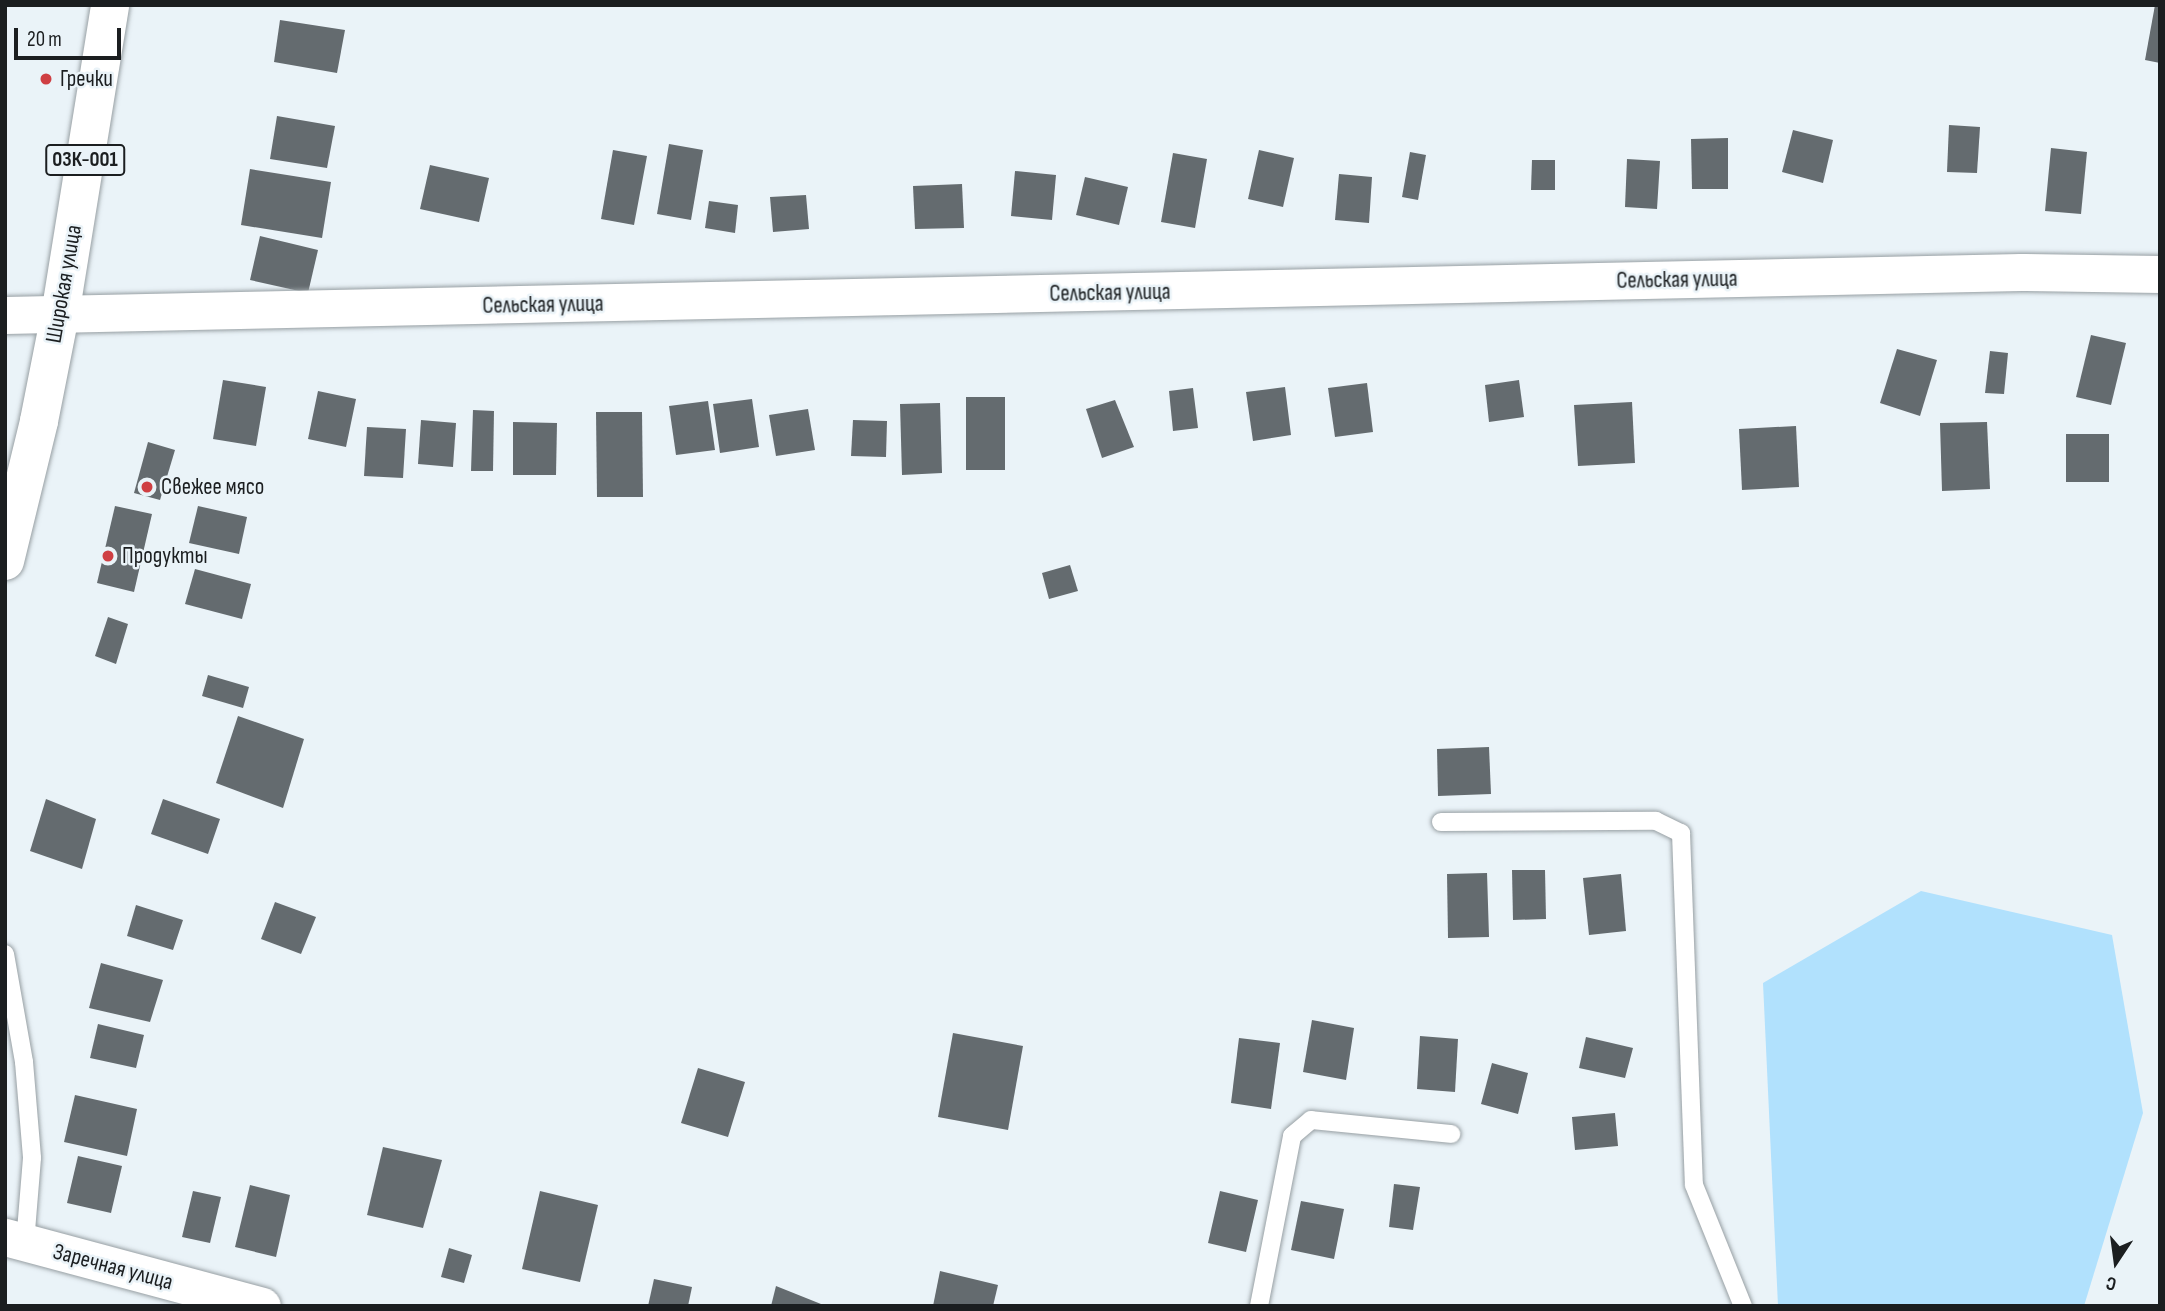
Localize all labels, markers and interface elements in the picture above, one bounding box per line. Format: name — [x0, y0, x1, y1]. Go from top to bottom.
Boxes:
scale bar — [18, 14, 124, 58]
text: 20 m — [27, 27, 62, 52]
place label: Гречки — [60, 65, 113, 93]
marker: Гречки — [38, 71, 54, 87]
road number: 03К-001 — [45, 142, 125, 178]
street label: Широкая улица — [40, 223, 88, 345]
street label: Сельская улица — [1616, 265, 1738, 295]
street label: Сельская улица — [1049, 278, 1171, 308]
street label: Сельская улица — [482, 290, 604, 320]
place label: Свежее мясо — [161, 473, 264, 501]
marker: Свежее мясо — [139, 479, 155, 495]
place label: Продукты — [122, 542, 208, 570]
marker: Продукты — [100, 548, 116, 564]
north arrow — [2081, 1227, 2151, 1297]
street label: Заречная улица — [50, 1238, 176, 1296]
text: С — [2104, 1271, 2119, 1295]

